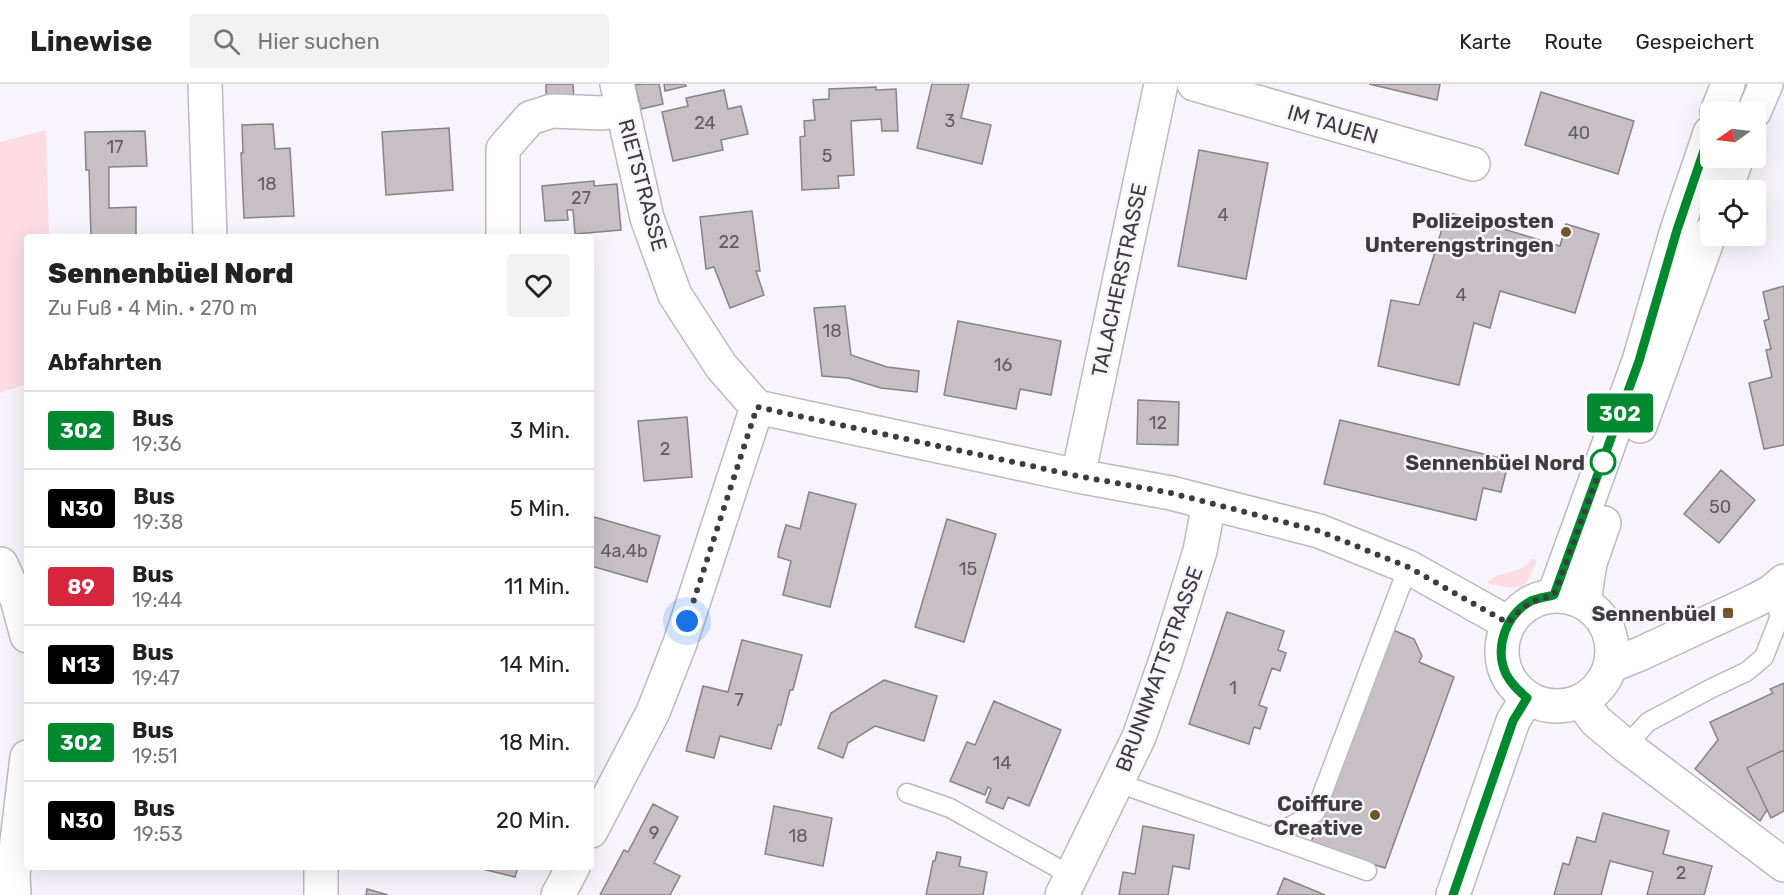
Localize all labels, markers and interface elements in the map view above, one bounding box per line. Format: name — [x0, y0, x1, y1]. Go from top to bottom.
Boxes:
search box — [189, 14, 609, 68]
text: Linewise — [30, 25, 153, 58]
icon: search — [210, 25, 243, 58]
text: Hier suchen — [258, 28, 380, 55]
text: Karte — [1459, 29, 1511, 54]
text: Route — [1544, 29, 1603, 54]
text: Gespeichert — [1636, 29, 1754, 54]
street label: IM TAUEN — [1285, 99, 1381, 149]
north arrow — [1700, 102, 1766, 168]
map controls — [1700, 102, 1766, 246]
house number: 3 — [945, 110, 955, 132]
house number: 24 — [694, 112, 716, 134]
street label: RIETSTRASSE — [613, 116, 673, 254]
house number: 40 — [1568, 122, 1590, 144]
house number: 17 — [107, 136, 123, 158]
house number: 5 — [822, 145, 832, 167]
house number: 18 — [257, 173, 277, 195]
button: locate — [1700, 180, 1766, 246]
street label: TALACHERSTRASSE — [1086, 181, 1152, 379]
house number: 27 — [571, 187, 591, 209]
house number: 4 — [1217, 204, 1229, 226]
place label: Polizeiposten Unterengstringen — [1365, 208, 1554, 257]
marker: Polizeiposten Unterengstringen — [1559, 225, 1573, 239]
house number: 22 — [718, 231, 740, 253]
button: heart — [507, 254, 570, 317]
text: Sennenbüel Nord — [48, 257, 294, 290]
house number: 4 — [1455, 284, 1467, 306]
text: Zu Fuß · 4 Min. · 270 m — [48, 296, 257, 320]
house number: 18 — [822, 320, 842, 342]
text: Abfahrten — [48, 349, 162, 376]
house number: 16 — [994, 354, 1012, 376]
line badge: 302 — [1586, 394, 1654, 432]
text: 302 — [1599, 401, 1641, 426]
text: Bus — [132, 405, 174, 432]
house number: 12 — [1149, 412, 1167, 434]
text: 3 Min. — [510, 417, 570, 444]
text: 302 — [60, 418, 102, 443]
text: 19:36 — [132, 432, 182, 456]
house number: 2 — [660, 438, 670, 460]
marker: Sennenbüel Nord — [1590, 449, 1616, 475]
place label: Sennenbüel Nord — [1405, 450, 1585, 475]
text: Bus — [133, 483, 175, 510]
text: 5 Min. — [510, 495, 570, 522]
text: N30 — [60, 496, 103, 521]
house number: 50 — [1709, 496, 1731, 518]
text: 19:38 — [133, 510, 184, 534]
house number: 4a,4b — [600, 540, 648, 562]
house number: 15 — [959, 558, 977, 580]
text: Bus — [132, 561, 174, 588]
street label: BRUNNMATTSTRASSE — [1110, 563, 1208, 775]
text: 11 Min. — [504, 573, 570, 600]
text: 89 — [67, 574, 95, 599]
text: 19:44 — [132, 588, 182, 612]
place label: Sennenbüel — [1591, 601, 1716, 626]
your location — [672, 606, 702, 636]
marker: Sennenbüel — [1721, 606, 1735, 620]
text: Bus — [132, 639, 174, 666]
text: 14 Min. — [500, 651, 570, 678]
text: N13 — [61, 652, 101, 677]
text: 19:47 — [132, 666, 180, 690]
house number: 1 — [1229, 677, 1237, 699]
house number: 7 — [734, 689, 744, 711]
text: Bus — [132, 717, 174, 744]
text: 18 Min. — [500, 729, 570, 756]
text: 302 — [60, 730, 102, 755]
text: 19:51 — [132, 744, 178, 768]
house number: 14 — [993, 752, 1011, 774]
place label: Coiffure Creative — [1274, 791, 1363, 840]
text: Bus — [133, 795, 175, 822]
text: 20 Min. — [496, 807, 570, 834]
text: N30 — [60, 808, 103, 833]
marker: Coiffure Creative — [1368, 808, 1382, 822]
text: 19:53 — [133, 822, 183, 846]
house number: 9 — [649, 822, 659, 844]
house number: 18 — [788, 825, 808, 847]
house number: 2 — [1676, 862, 1686, 884]

